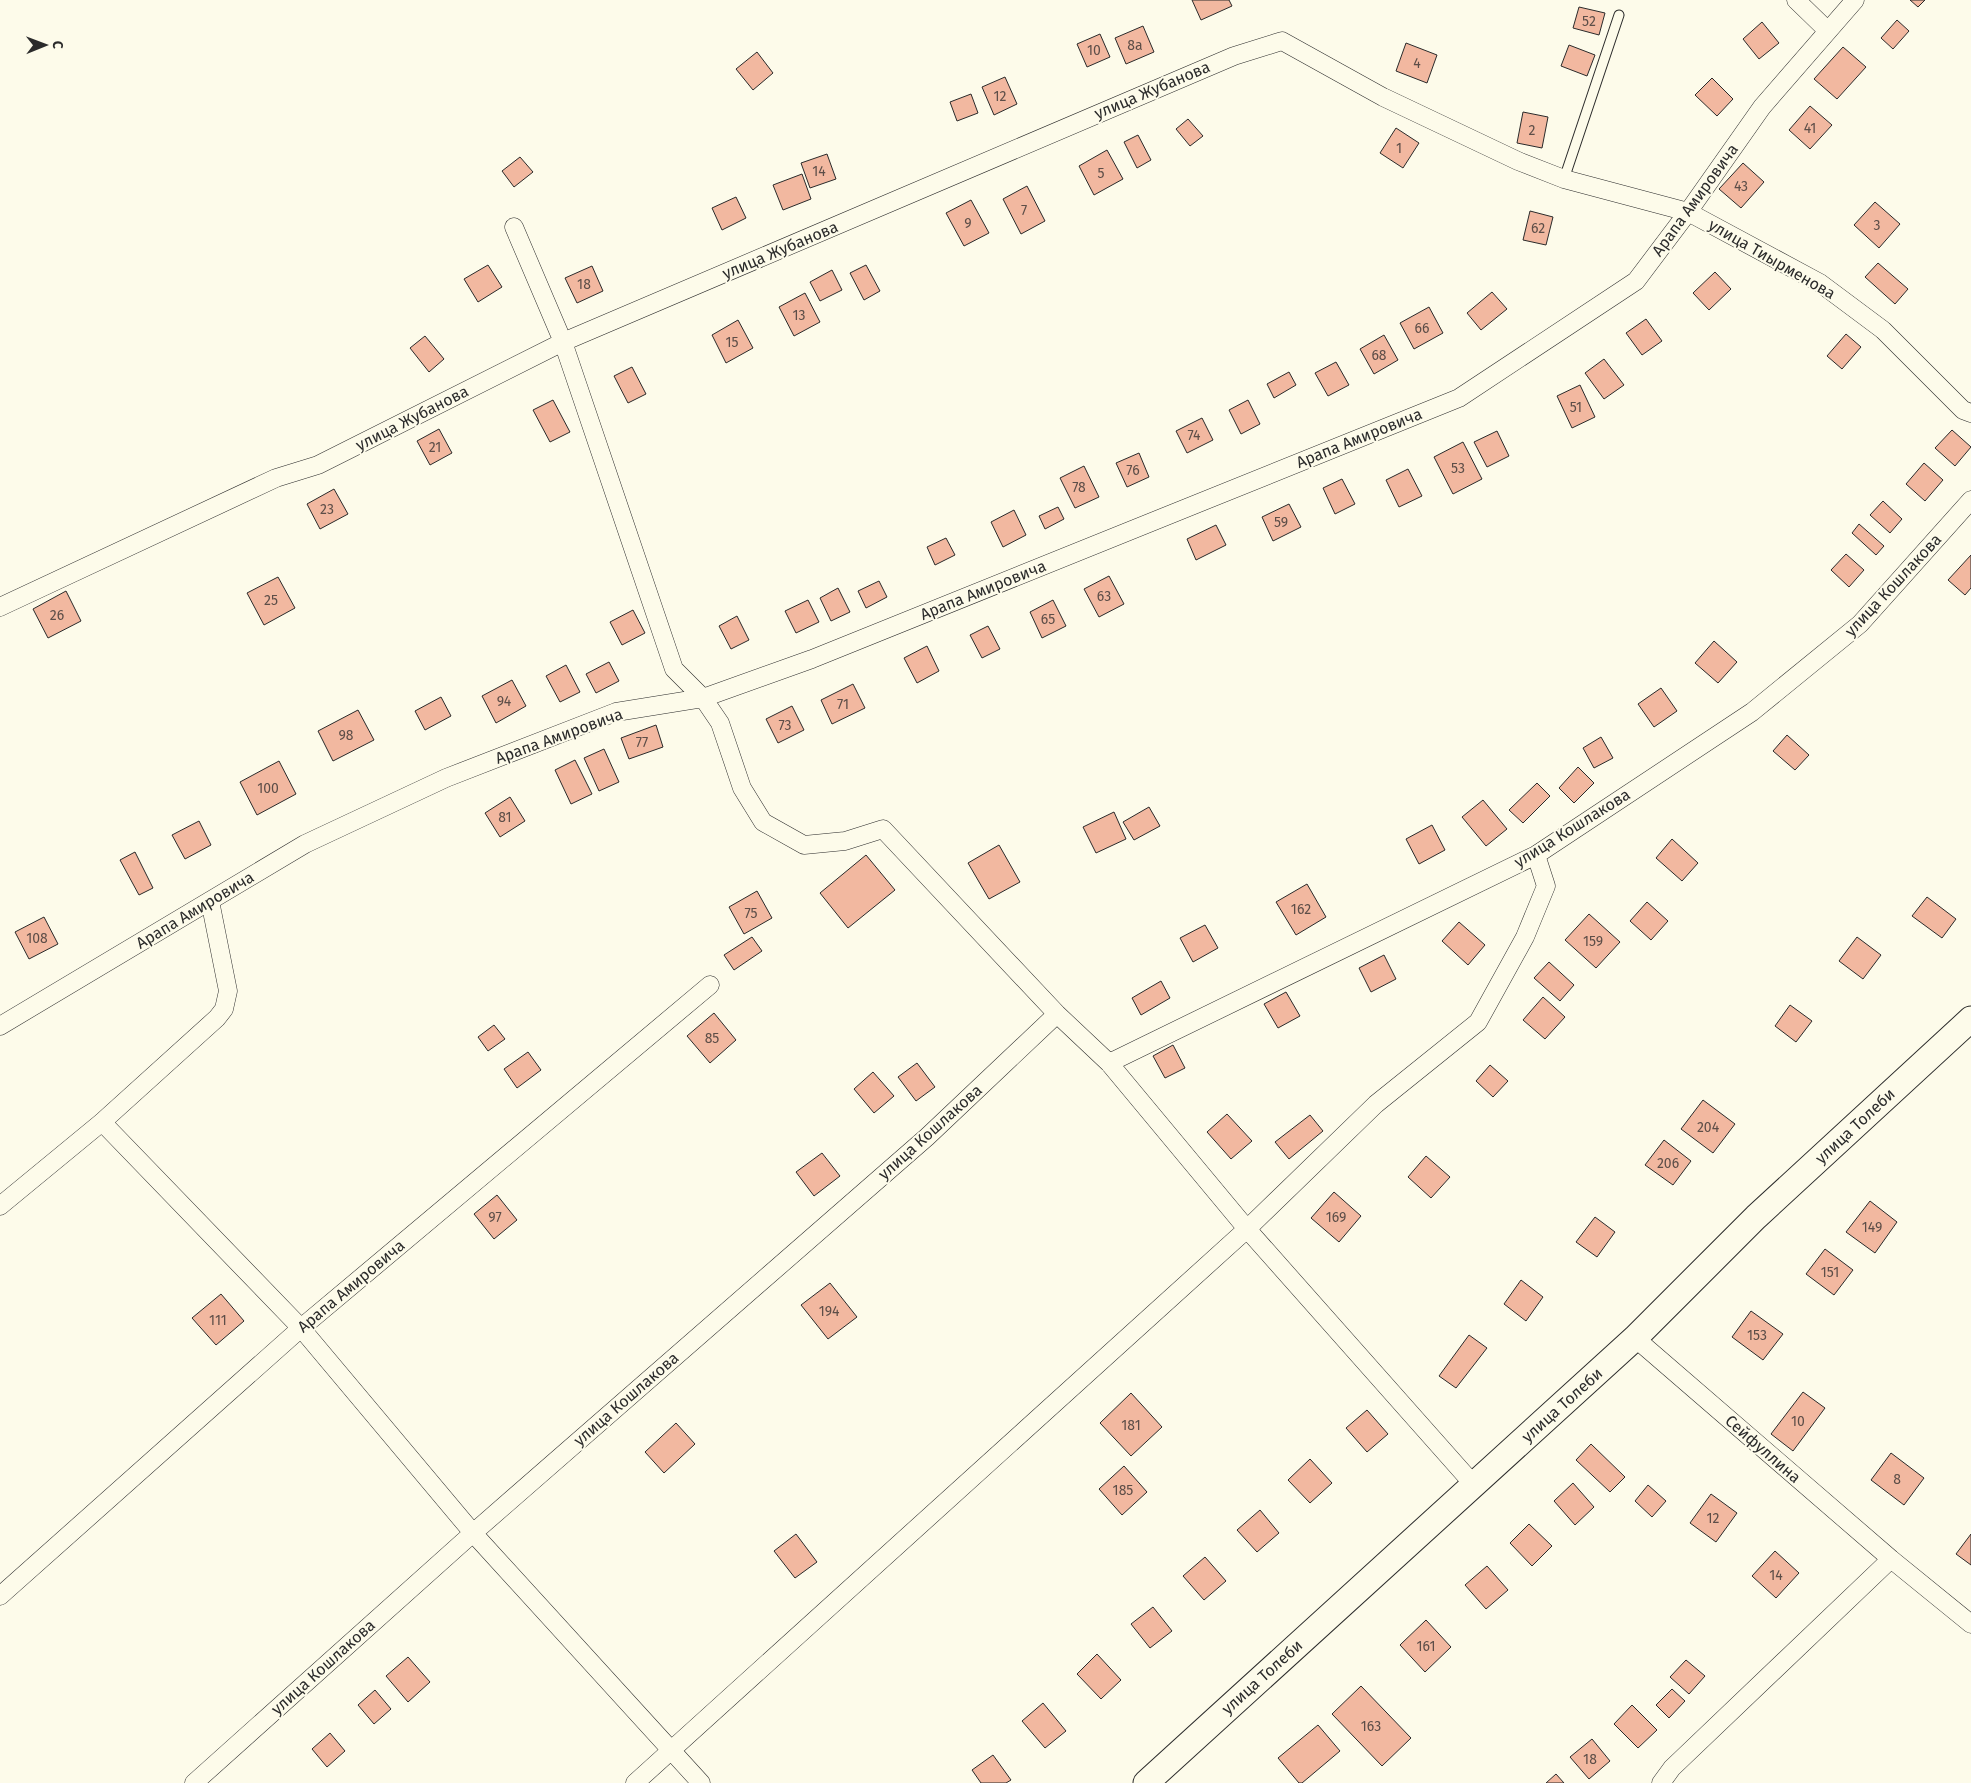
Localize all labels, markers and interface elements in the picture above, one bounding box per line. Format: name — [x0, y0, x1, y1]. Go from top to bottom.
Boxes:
house number: 52 — [1582, 13, 1596, 30]
north arrow — [20, 20, 70, 70]
house number: 8а — [1127, 37, 1143, 54]
text: С — [49, 41, 66, 49]
house number: 10 — [1087, 42, 1101, 59]
house number: 4 — [1413, 55, 1421, 72]
street label: улица Жубанова — [1091, 57, 1213, 123]
house number: 12 — [994, 88, 1007, 105]
house number: 41 — [1804, 120, 1816, 137]
house number: 2 — [1529, 122, 1536, 139]
house number: 1 — [1396, 140, 1402, 157]
street label: Арапа Амировича — [1648, 140, 1742, 260]
house number: 14 — [812, 163, 826, 180]
house number: 5 — [1097, 165, 1105, 182]
house number: 43 — [1734, 178, 1748, 195]
house number: 7 — [1021, 202, 1027, 219]
house number: 9 — [964, 215, 972, 232]
street label: улица Тиырменова — [1705, 215, 1839, 303]
street label: улица Жубанова — [719, 217, 841, 283]
house number: 3 — [1874, 217, 1881, 234]
house number: 62 — [1531, 220, 1545, 237]
house number: 18 — [577, 276, 591, 293]
house number: 13 — [792, 307, 806, 324]
house number: 66 — [1415, 320, 1429, 337]
house number: 15 — [725, 334, 739, 351]
house number: 68 — [1371, 347, 1387, 364]
street label: улица Жубанова — [352, 381, 472, 455]
house number: 51 — [1570, 399, 1582, 416]
street label: Арапа Амировича — [1293, 404, 1425, 472]
house number: 74 — [1187, 427, 1201, 444]
house number: 21 — [429, 439, 441, 456]
house number: 53 — [1451, 460, 1465, 477]
house number: 76 — [1126, 462, 1140, 479]
house number: 78 — [1072, 479, 1086, 496]
house number: 23 — [320, 501, 334, 518]
house number: 59 — [1274, 514, 1288, 531]
street label: улица Кошлакова — [1841, 530, 1945, 640]
street label: Арапа Амировича — [917, 556, 1049, 624]
house number: 63 — [1097, 588, 1111, 605]
house number: 25 — [264, 592, 278, 609]
house number: 26 — [50, 607, 64, 624]
house number: 65 — [1041, 611, 1055, 628]
house number: 94 — [497, 693, 512, 710]
house number: 71 — [837, 696, 849, 713]
street label: Арапа Амировича — [493, 704, 625, 768]
house number: 73 — [778, 717, 792, 734]
house number: 98 — [338, 727, 354, 744]
house number: 77 — [636, 734, 648, 751]
house number: 100 — [257, 780, 279, 797]
street label: улица Кошлакова — [1511, 785, 1633, 871]
house number: 81 — [498, 809, 512, 826]
street label: Арапа Амировича — [133, 867, 257, 953]
house number: 162 — [1291, 901, 1311, 918]
house number: 75 — [744, 905, 758, 922]
house number: 108 — [26, 930, 48, 947]
house number: 159 — [1583, 933, 1603, 950]
house number: 85 — [705, 1030, 719, 1047]
street label: улица Кошлакова — [874, 1080, 986, 1184]
street label: улица Толеби — [1811, 1084, 1899, 1168]
house number: 204 — [1697, 1119, 1720, 1136]
house number: 206 — [1657, 1155, 1679, 1172]
house number: 97 — [488, 1209, 502, 1226]
house number: 169 — [1326, 1209, 1346, 1226]
house number: 149 — [1862, 1219, 1882, 1236]
street label: Арапа Амировича — [294, 1236, 408, 1336]
house number: 151 — [1821, 1264, 1839, 1281]
house number: 194 — [819, 1303, 840, 1320]
house number: 111 — [209, 1312, 227, 1329]
house number: 153 — [1747, 1327, 1767, 1344]
street label: улица Кошлакова — [570, 1348, 682, 1450]
street label: улица Толеби — [1518, 1364, 1606, 1446]
street label: Сейфуллина — [1721, 1411, 1805, 1487]
house number: 10 — [1791, 1413, 1805, 1430]
house number: 181 — [1121, 1417, 1141, 1434]
house number: 8 — [1893, 1471, 1901, 1488]
house number: 185 — [1113, 1482, 1133, 1499]
house number: 12 — [1707, 1510, 1720, 1527]
house number: 14 — [1769, 1567, 1783, 1584]
street label: улица Кошлакова — [267, 1615, 379, 1719]
street label: улица Толеби — [1218, 1636, 1306, 1718]
house number: 161 — [1417, 1638, 1435, 1655]
house number: 163 — [1361, 1718, 1381, 1735]
house number: 18 — [1583, 1751, 1597, 1768]

